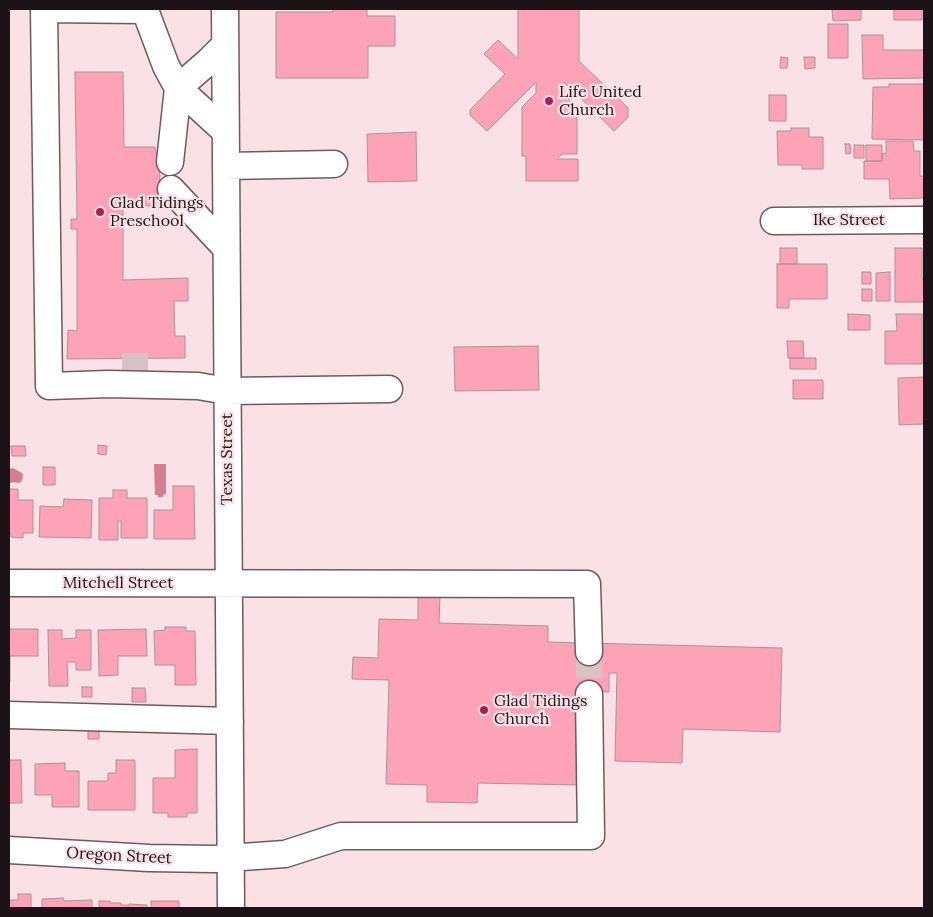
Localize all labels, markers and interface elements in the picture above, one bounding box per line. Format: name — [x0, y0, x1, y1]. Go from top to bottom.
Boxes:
place label: Life United Church — [559, 82, 642, 120]
marker: Life United Church — [543, 95, 555, 107]
place label: Glad Tidings Preschool — [110, 193, 203, 231]
marker: Glad Tidings Preschool — [94, 206, 106, 218]
street label: Ike Street — [813, 210, 885, 230]
street label: Texas Street — [217, 413, 237, 505]
street label: Mitchell Street — [63, 573, 173, 593]
place label: Glad Tidings Church — [494, 691, 587, 729]
marker: Glad Tidings Church — [478, 704, 490, 716]
street label: Oregon Street — [66, 844, 172, 868]

